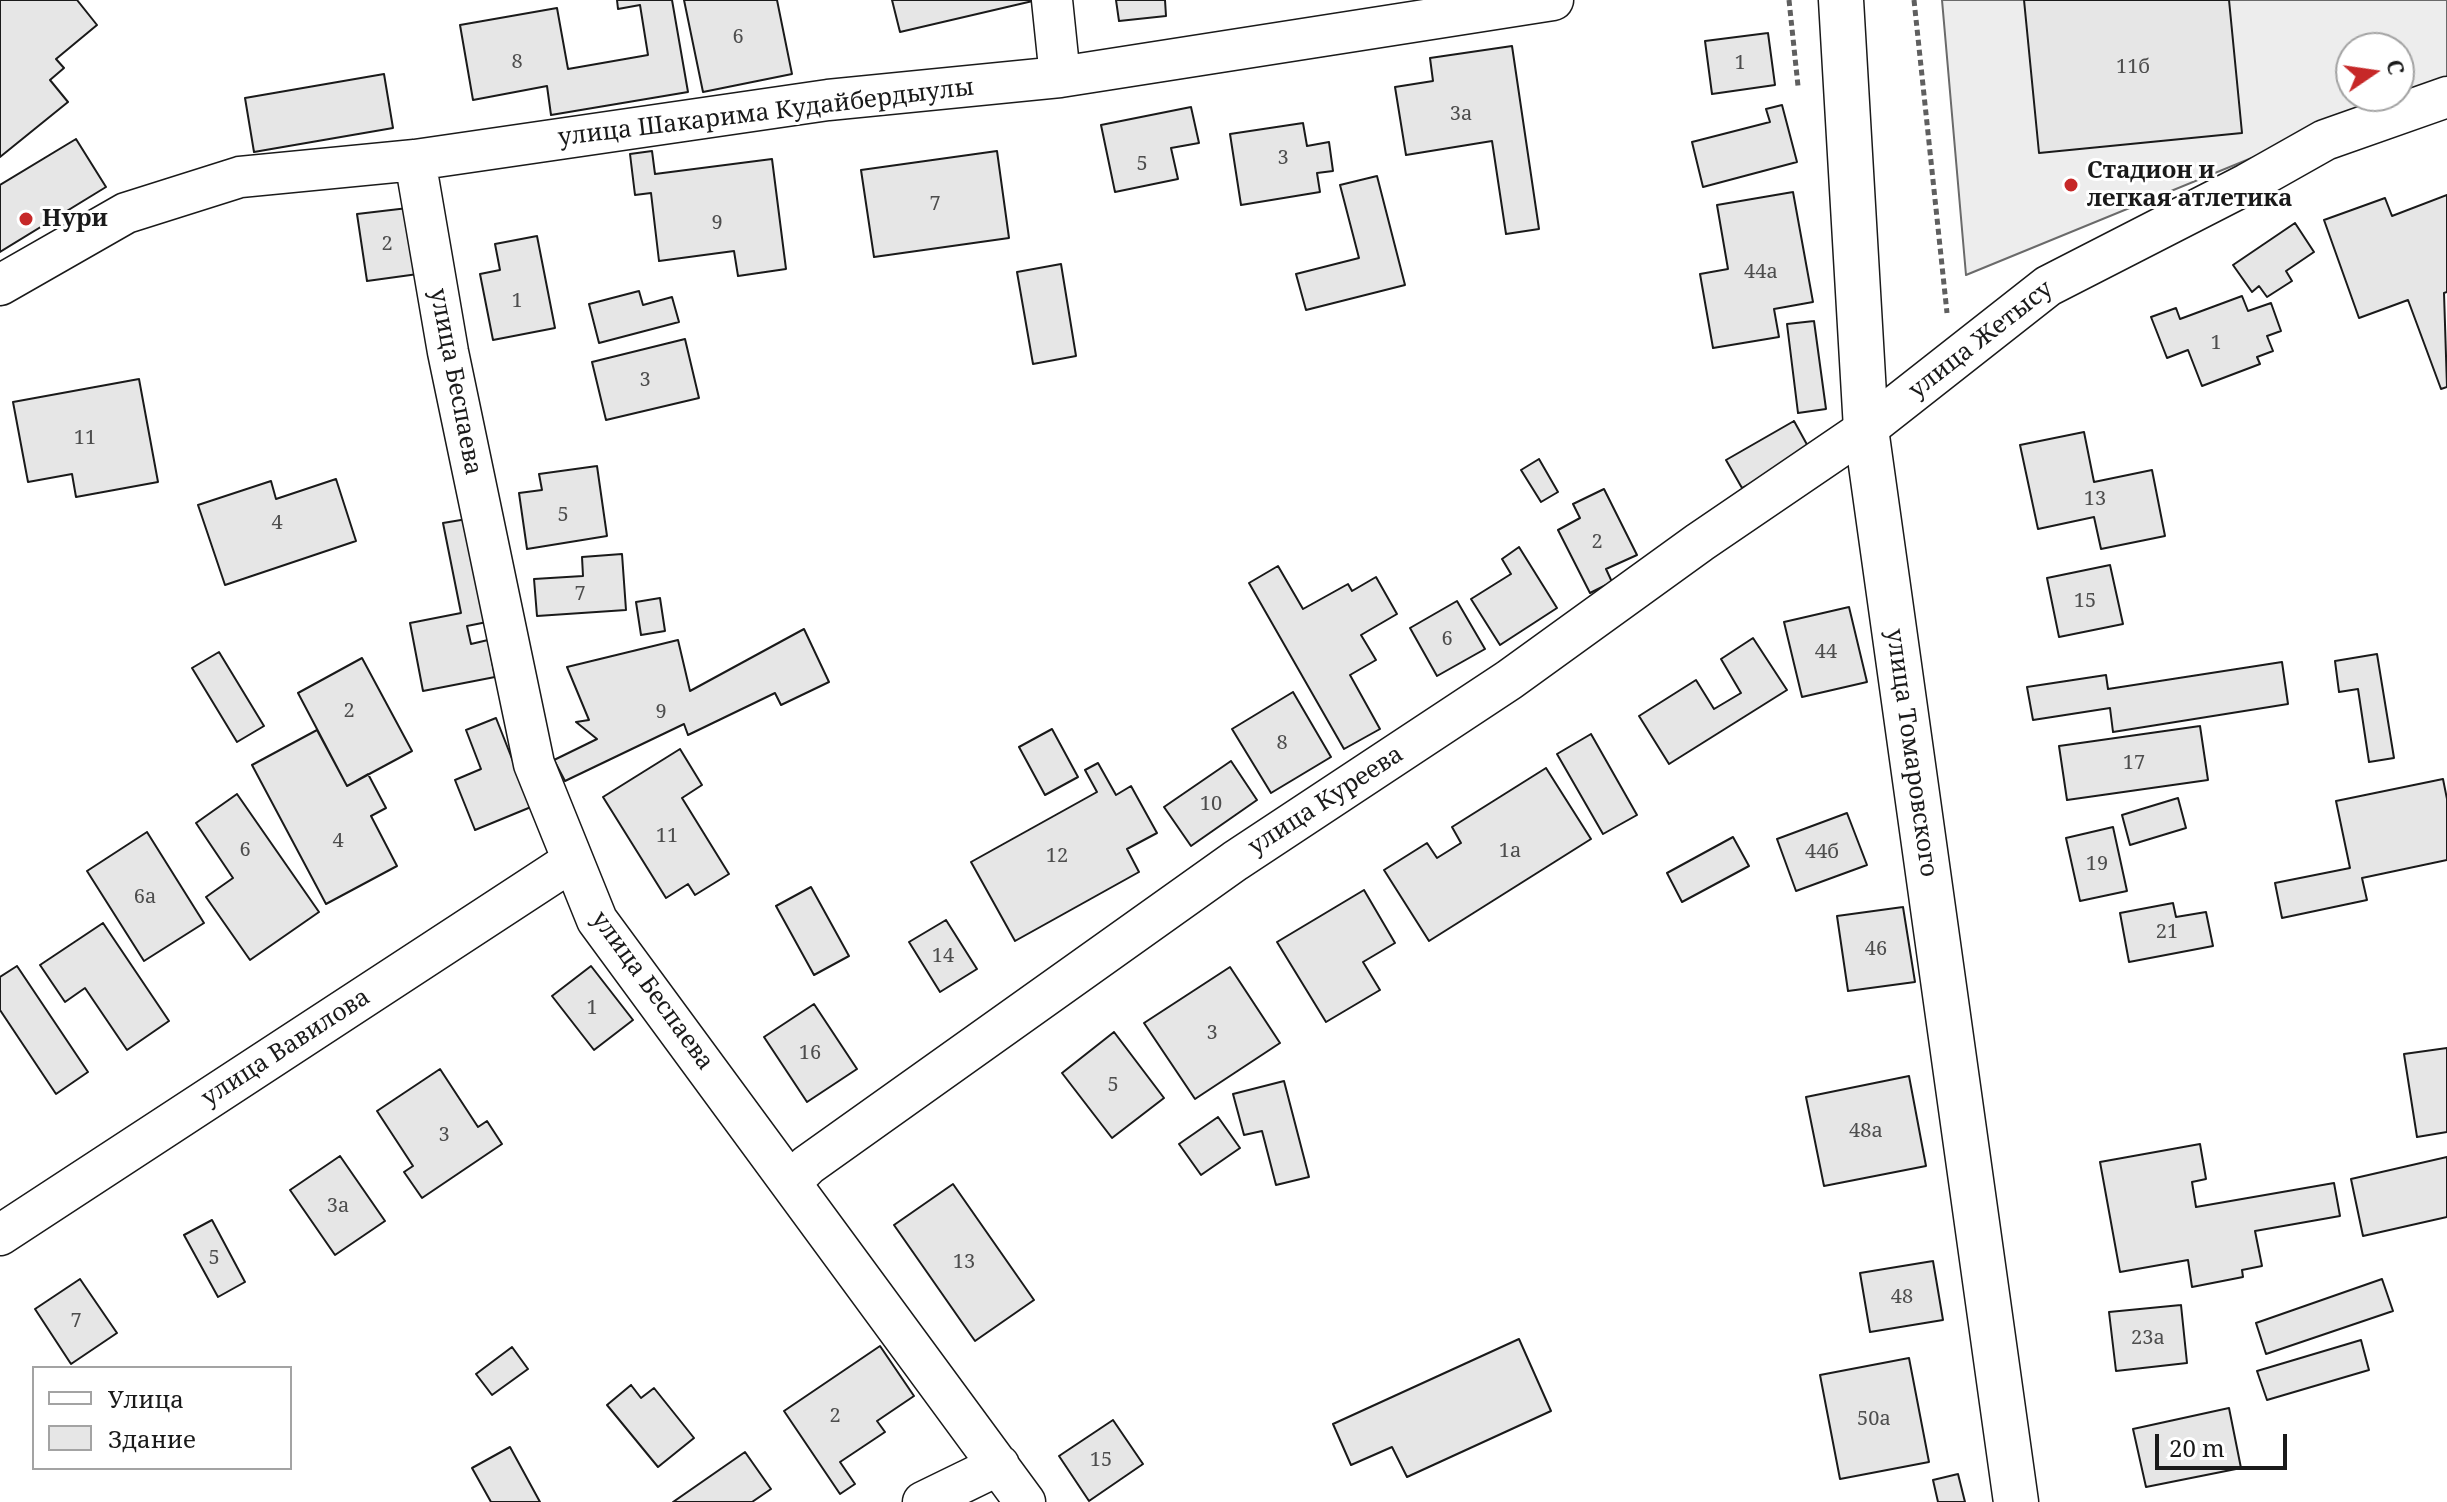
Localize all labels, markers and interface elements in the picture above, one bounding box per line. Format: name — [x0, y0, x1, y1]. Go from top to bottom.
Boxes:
house number: 6 — [732, 25, 744, 49]
north arrow — [2335, 32, 2415, 112]
house number: 8 — [511, 50, 523, 74]
house number: 1 — [1734, 51, 1746, 75]
house number: 11б — [2116, 55, 2150, 79]
text: С — [2380, 57, 2413, 77]
street label: улица Шакарима Кудайбердыулы — [556, 73, 976, 153]
house number: 3а — [1450, 102, 1472, 126]
house number: 3 — [1277, 146, 1289, 170]
house number: 5 — [1136, 152, 1148, 176]
place label: Стадион и легкая атлетика — [2087, 157, 2292, 213]
marker: Стадион и легкая атлетика — [2062, 176, 2080, 194]
house number: 7 — [929, 192, 941, 216]
place label: Нури — [42, 205, 108, 233]
marker: Нури — [17, 210, 35, 228]
house number: 9 — [711, 211, 723, 235]
house number: 2 — [381, 232, 393, 256]
house number: 44а — [1744, 260, 1778, 284]
street label: улица Жетысу — [1903, 275, 2059, 405]
street label: улица Беспаева — [423, 286, 487, 478]
house number: 1 — [511, 289, 523, 313]
house number: 1 — [2210, 331, 2222, 355]
house number: 3 — [639, 368, 651, 392]
house number: 11 — [74, 426, 96, 450]
house number: 13 — [2084, 487, 2106, 511]
house number: 5 — [557, 503, 569, 527]
house number: 4 — [271, 511, 283, 535]
house number: 2 — [1591, 530, 1603, 554]
house number: 7 — [574, 582, 586, 606]
house number: 15 — [2074, 589, 2096, 613]
house number: 6 — [1441, 627, 1453, 651]
street label: улица Томаровского — [1879, 627, 1943, 879]
house number: 44 — [1815, 640, 1837, 664]
house number: 2 — [343, 699, 355, 723]
house number: 9 — [655, 700, 667, 724]
house number: 8 — [1276, 731, 1288, 755]
street label: улица Куреева — [1243, 740, 1409, 862]
house number: 17 — [2123, 751, 2145, 775]
house number: 10 — [1200, 792, 1222, 816]
house number: 11 — [656, 824, 678, 848]
house number: 4 — [332, 829, 344, 853]
house number: 6 — [239, 838, 251, 862]
house number: 1а — [1499, 839, 1521, 863]
house number: 44б — [1805, 840, 1839, 864]
house number: 12 — [1046, 844, 1068, 868]
house number: 19 — [2086, 852, 2108, 876]
house number: 6а — [134, 885, 156, 909]
street label: улица Беспаева — [585, 906, 719, 1076]
house number: 21 — [2156, 920, 2178, 944]
house number: 46 — [1865, 937, 1887, 961]
house number: 14 — [932, 944, 954, 968]
street label: улица Вавилова — [196, 983, 376, 1113]
house number: 1 — [586, 996, 598, 1020]
house number: 3 — [1206, 1021, 1218, 1045]
house number: 16 — [799, 1041, 821, 1065]
house number: 5 — [1107, 1073, 1119, 1097]
house number: 48а — [1849, 1119, 1883, 1143]
house number: 3 — [438, 1123, 450, 1147]
house number: 3а — [327, 1194, 349, 1218]
house number: 5 — [208, 1246, 220, 1270]
house number: 13 — [953, 1250, 975, 1274]
house number: 48 — [1891, 1285, 1913, 1309]
house number: 7 — [70, 1309, 82, 1333]
house number: 23а — [2131, 1326, 2165, 1350]
legend — [32, 1366, 292, 1470]
text: Улица — [108, 1382, 184, 1415]
house number: 2 — [829, 1404, 841, 1428]
house number: 50а — [1857, 1407, 1891, 1431]
scale bar — [2159, 1418, 2291, 1468]
text: Здание — [108, 1422, 196, 1455]
text: 20 m — [2169, 1431, 2225, 1464]
house number: 15 — [1090, 1448, 1112, 1472]

